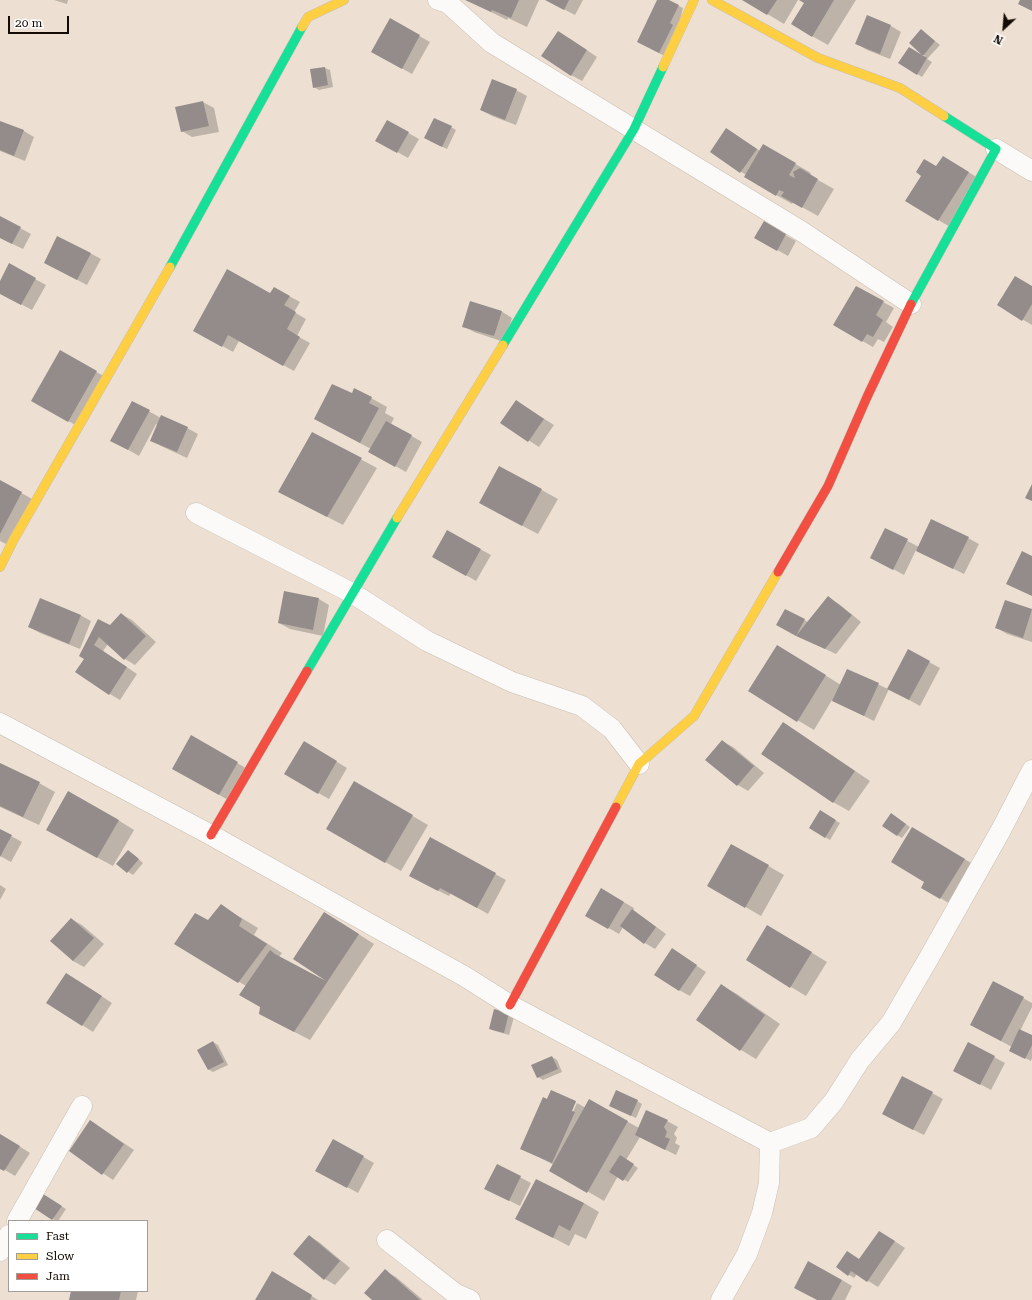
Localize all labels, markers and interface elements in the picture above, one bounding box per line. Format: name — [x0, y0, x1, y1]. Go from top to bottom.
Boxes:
scale bar — [10, 8, 71, 34]
north arrow — [984, 8, 1024, 48]
text: 20 m — [15, 16, 42, 30]
text: N — [992, 32, 1005, 47]
legend — [8, 1220, 148, 1292]
text: Fast — [46, 1229, 69, 1243]
text: Slow — [46, 1249, 74, 1263]
text: Jam — [46, 1269, 70, 1283]

